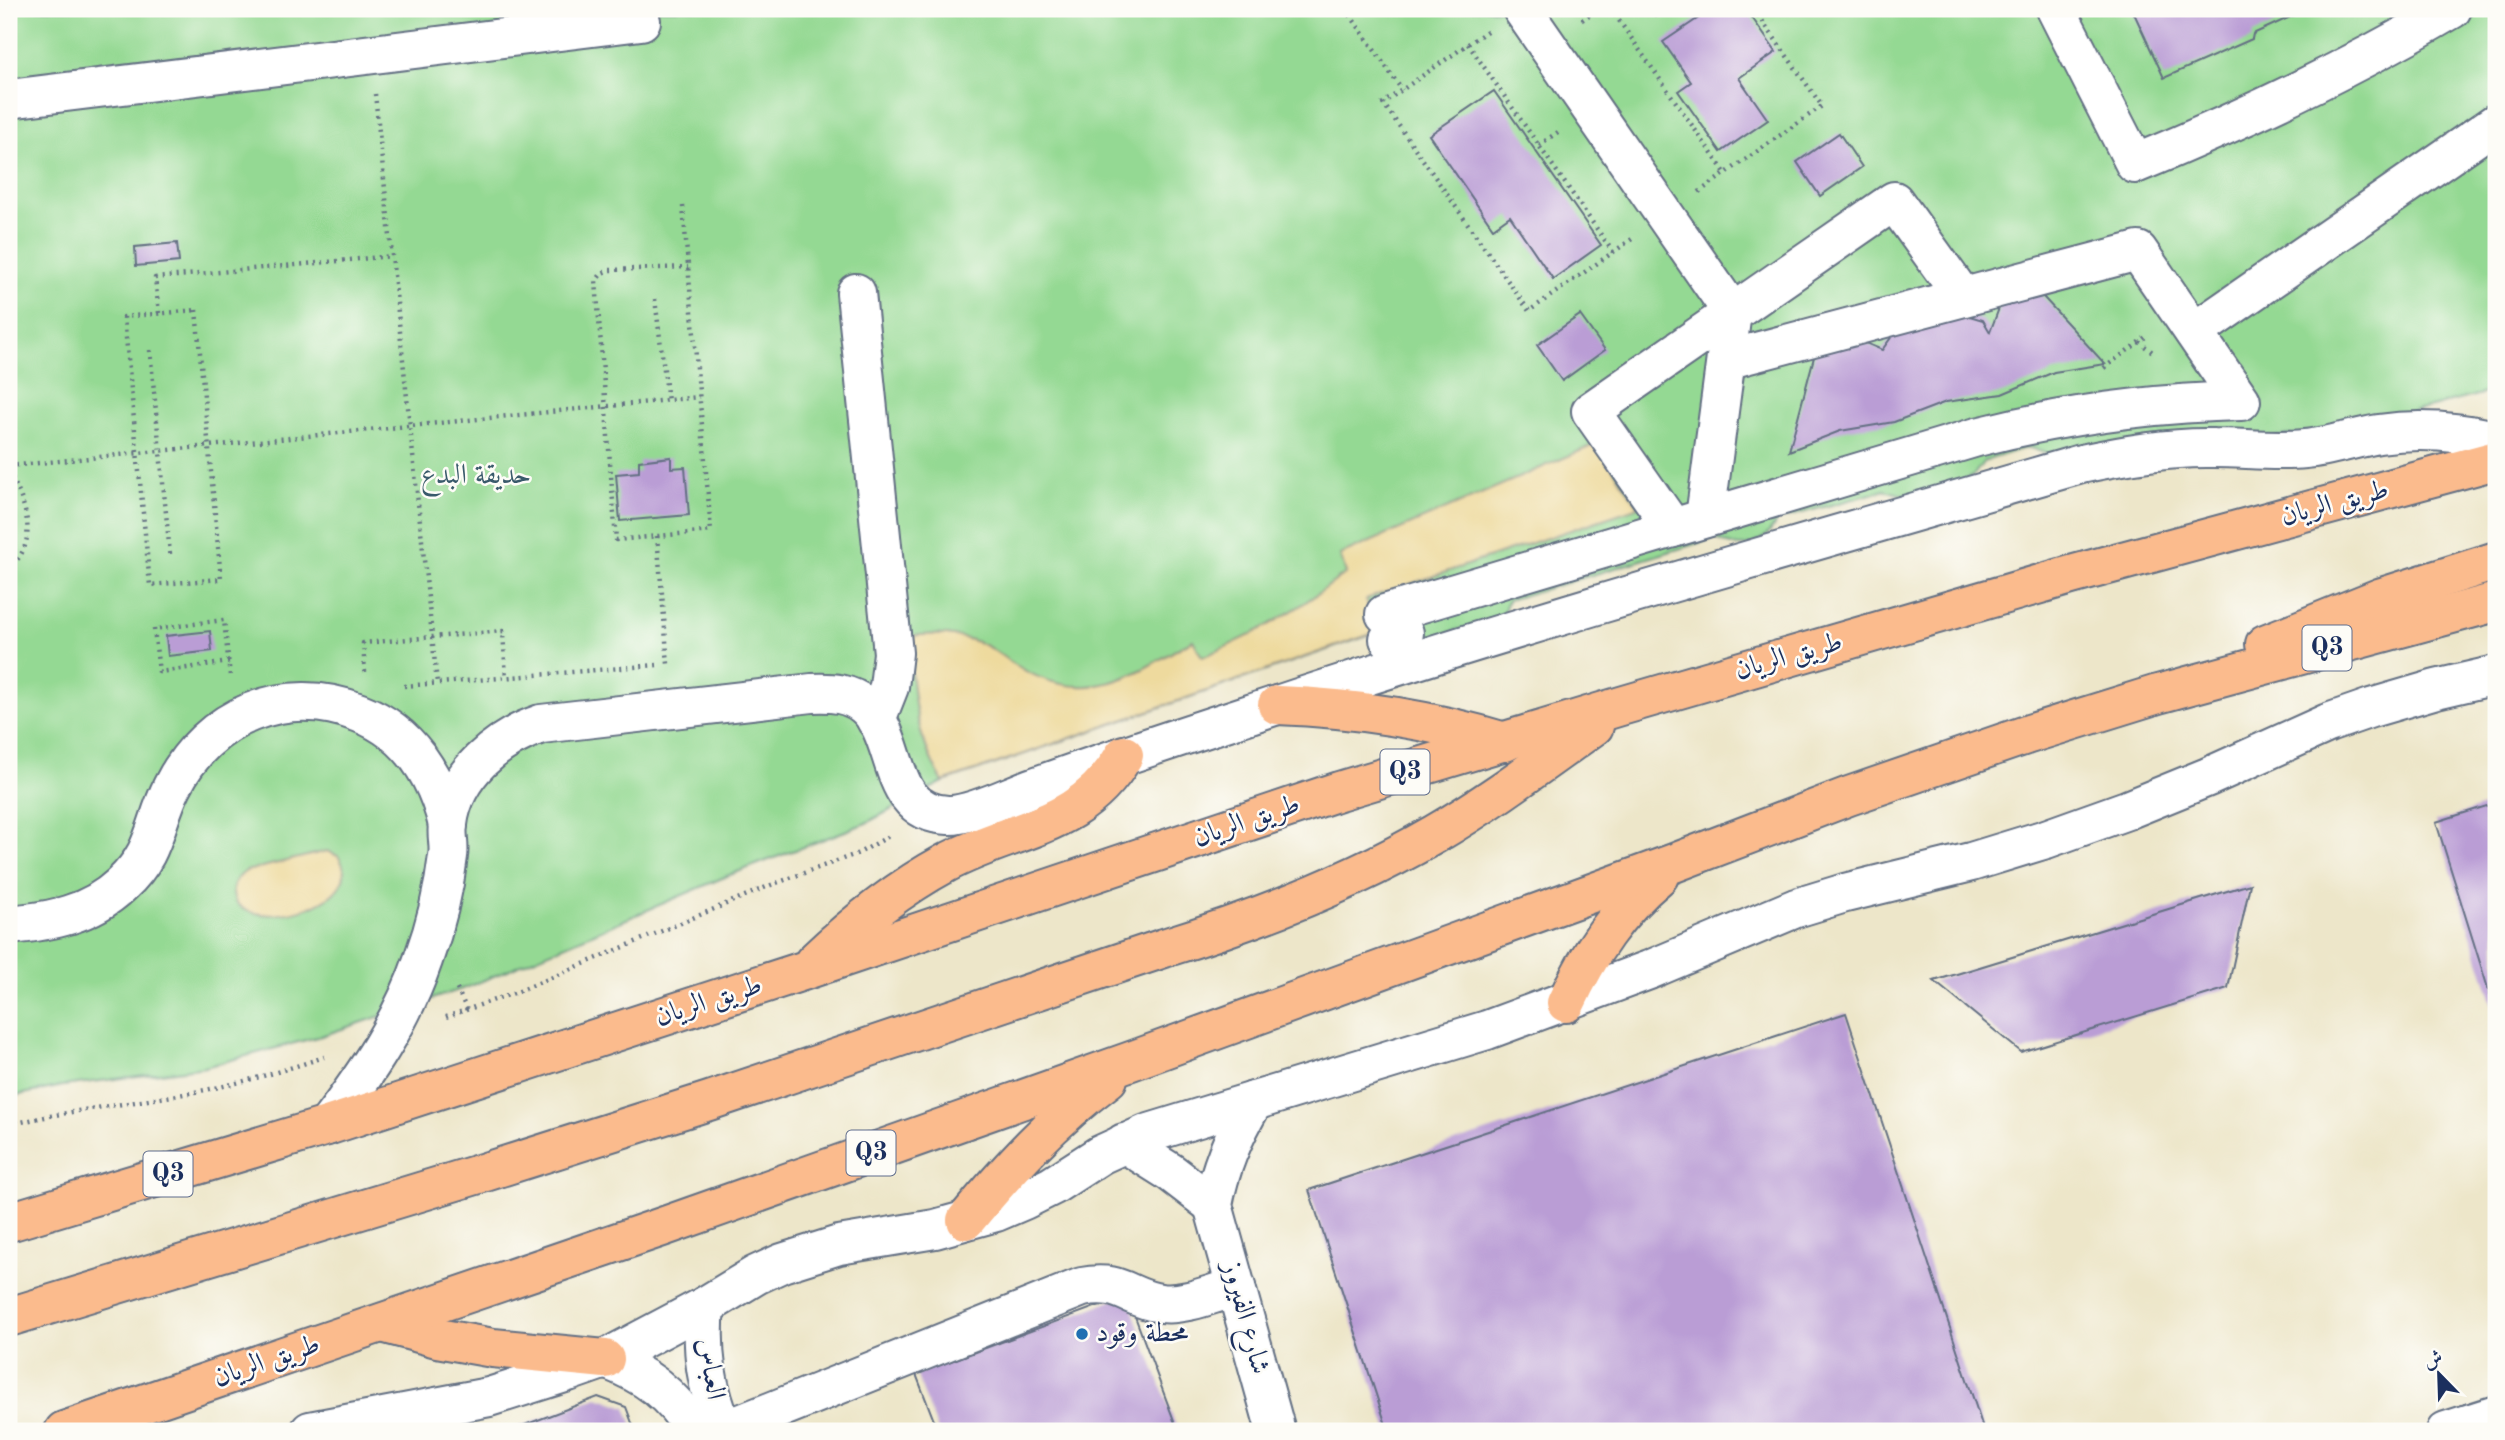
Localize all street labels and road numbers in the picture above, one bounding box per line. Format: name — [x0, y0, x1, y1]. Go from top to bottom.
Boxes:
street label: طريق الريان — [2278, 475, 2392, 533]
road number: Q3 — [2302, 626, 2352, 670]
street label: طريق الريان — [1732, 627, 1846, 687]
road number: Q3 — [1380, 750, 1430, 794]
street label: طريق الريان — [1190, 790, 1304, 854]
street label: طريق الريان — [652, 971, 766, 1033]
road number: Q3 — [846, 1130, 896, 1176]
road number: Q3 — [144, 1152, 192, 1196]
street label: شارع الفيروز — [1209, 1256, 1274, 1379]
street label: طريق الريان — [210, 1330, 324, 1394]
street label: العباس — [691, 1336, 729, 1402]

